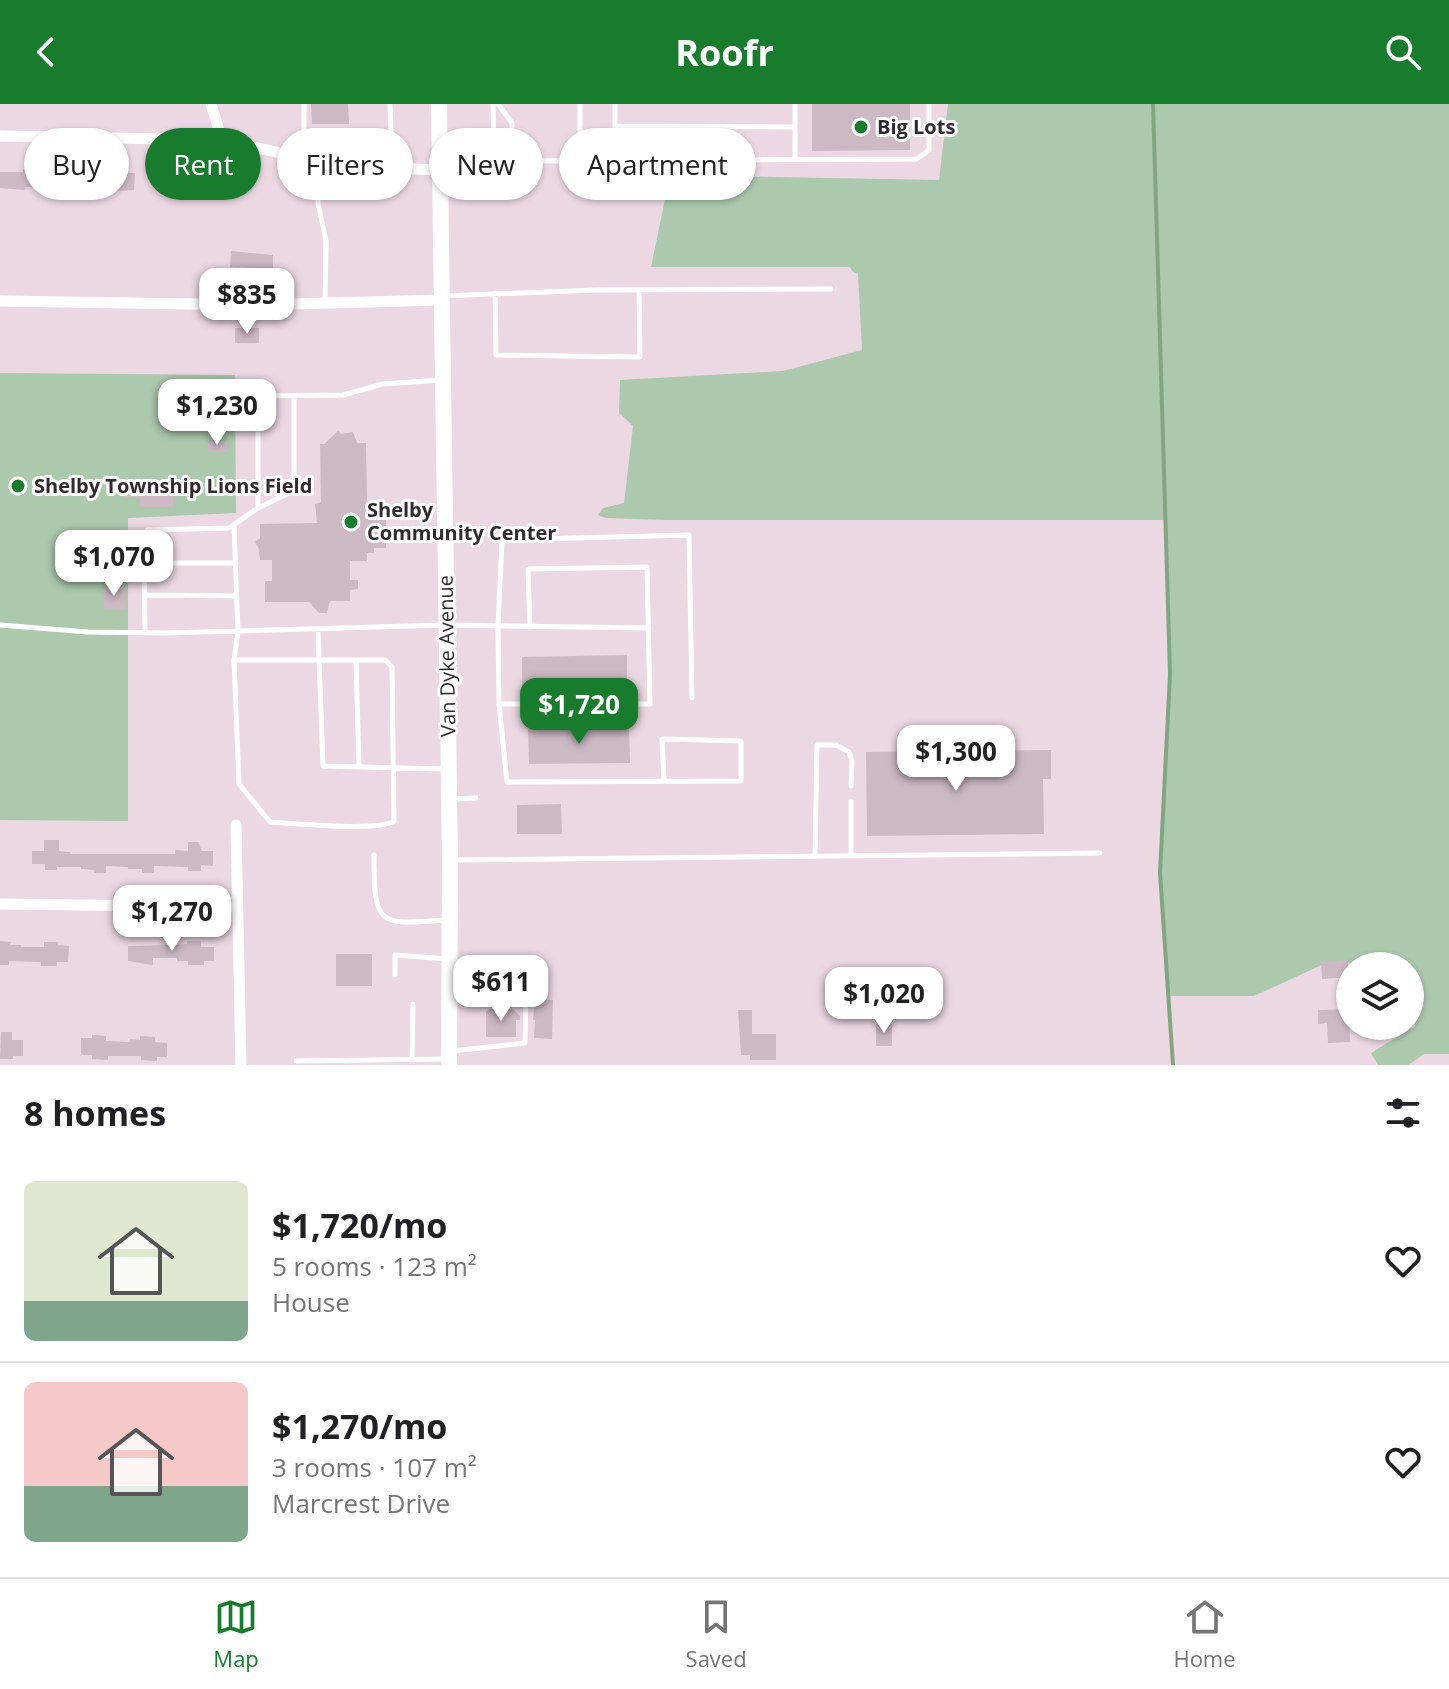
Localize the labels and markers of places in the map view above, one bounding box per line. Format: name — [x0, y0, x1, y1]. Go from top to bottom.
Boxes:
place label: Big Lots — [877, 113, 955, 140]
marker: Big Lots — [852, 118, 870, 136]
pin: $835 — [200, 268, 294, 336]
pin: $1,230 — [152, 379, 282, 447]
place label: Shelby Township Lions Field — [34, 472, 312, 499]
marker: Shelby Township Lions Field — [9, 477, 27, 495]
place label: Shelby Community Center — [367, 496, 556, 546]
marker: Shelby Community Center — [342, 513, 360, 531]
pin: $1,070 — [49, 530, 179, 598]
pin: $1,720 — [514, 678, 644, 746]
pin: $1,300 — [891, 725, 1021, 793]
pin: $1,270 — [107, 885, 237, 953]
pin: $611 — [454, 955, 548, 1023]
pin: $1,020 — [819, 967, 949, 1035]

